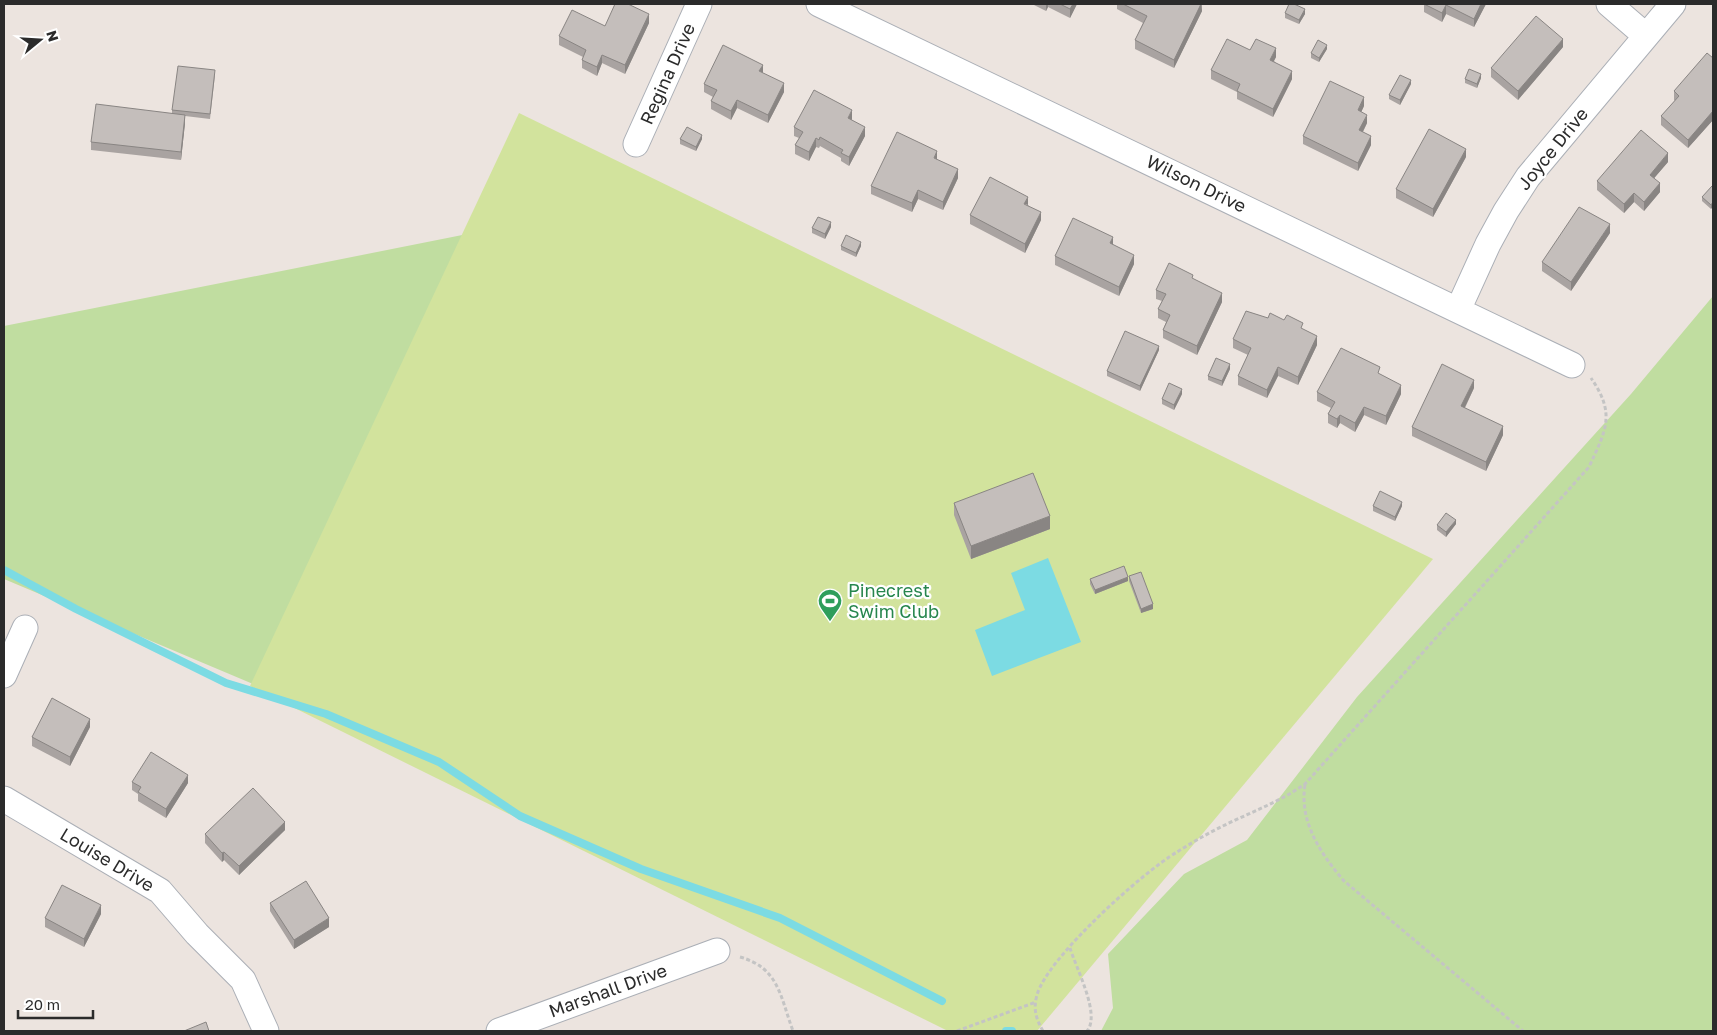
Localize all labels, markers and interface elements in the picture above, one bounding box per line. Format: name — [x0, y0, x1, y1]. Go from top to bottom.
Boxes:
north arrow — [15, 15, 65, 65]
street label: Regina Drive — [635, 19, 699, 128]
text: N — [43, 28, 63, 44]
street label: Joyce Drive — [1512, 103, 1592, 194]
street label: Wilson Drive — [1143, 149, 1250, 217]
place label: Pinecrest Swim Club — [848, 579, 939, 622]
sports icon: Pinecrest Swim Club — [817, 588, 843, 622]
street label: Louise Drive — [57, 822, 158, 896]
street label: Marshall Drive — [546, 959, 670, 1022]
scale bar — [18, 988, 92, 1020]
text: 20 m — [25, 995, 60, 1013]

